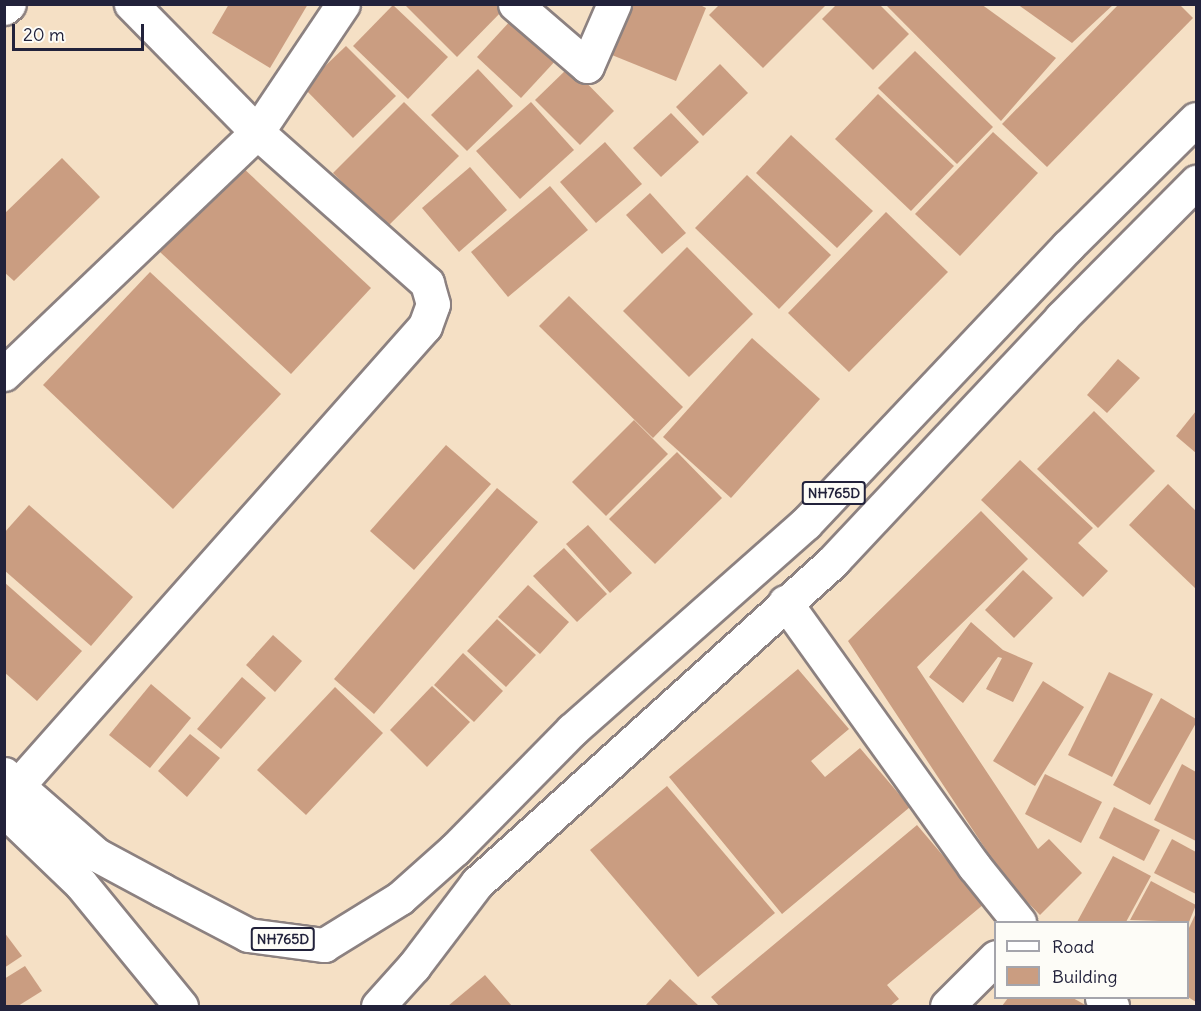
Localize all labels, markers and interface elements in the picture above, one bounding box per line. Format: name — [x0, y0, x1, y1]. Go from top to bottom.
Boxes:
scale bar — [15, 12, 147, 50]
text: 20 m — [23, 23, 65, 46]
road number: NH765D — [801, 482, 867, 504]
legend — [994, 921, 1189, 999]
road number: NH765D — [250, 928, 316, 950]
text: Road — [1052, 935, 1094, 958]
text: Building — [1052, 965, 1117, 988]

